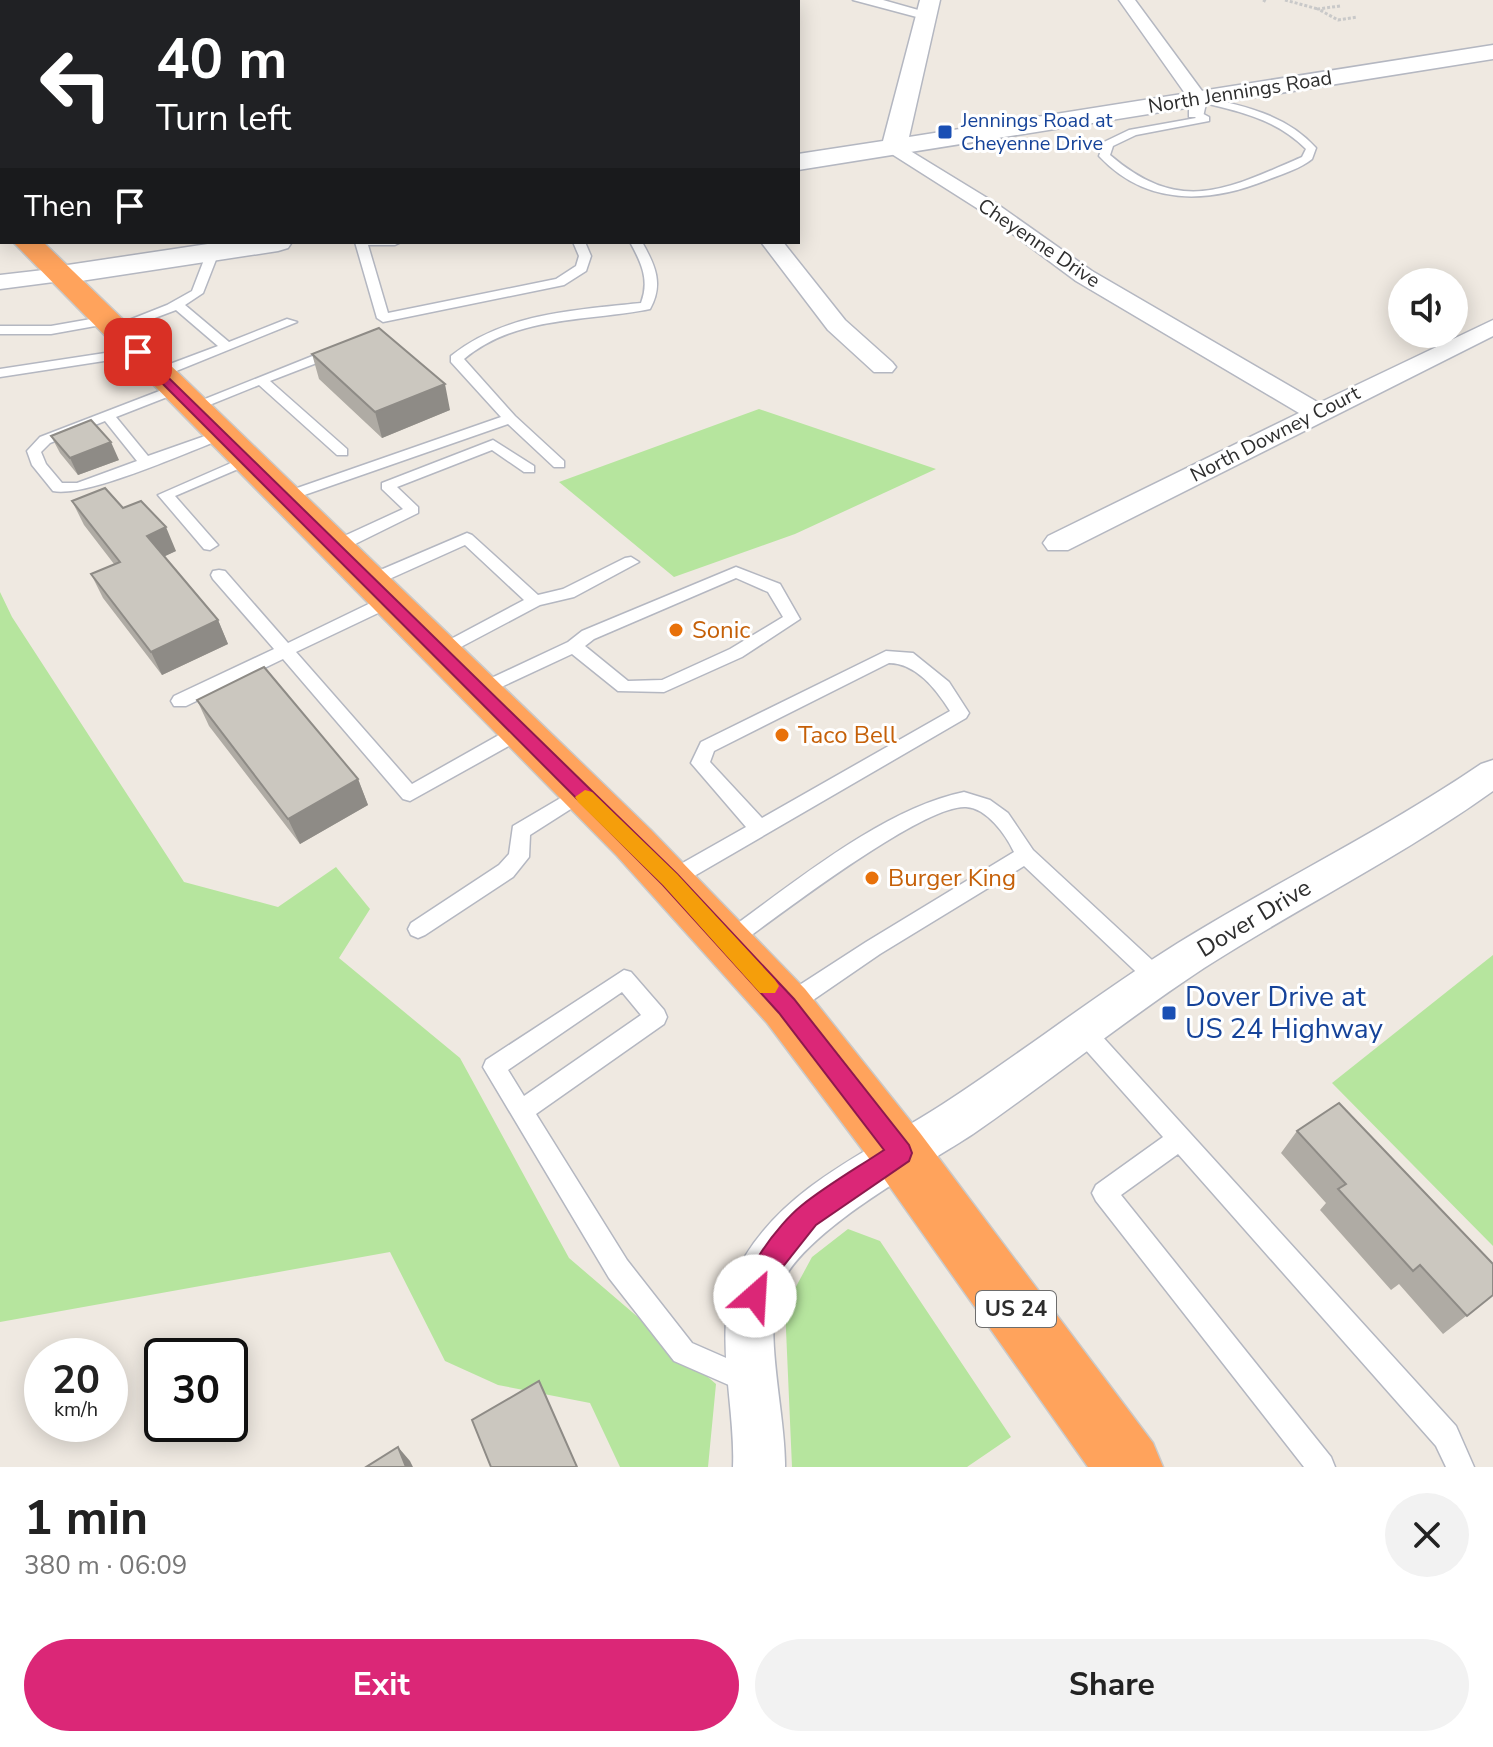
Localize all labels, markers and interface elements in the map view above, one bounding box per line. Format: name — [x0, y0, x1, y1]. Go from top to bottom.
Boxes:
text: 40 m — [156, 21, 287, 98]
icon: left — [24, 32, 128, 136]
street label: North Jennings Road — [1146, 64, 1334, 120]
text: Turn left — [156, 94, 291, 143]
place label: Jennings Road at Cheyenne Drive — [960, 107, 1114, 157]
marker: Jennings Road at Cheyenne Drive — [936, 123, 954, 141]
icon: arrive — [108, 184, 152, 228]
text: Then — [24, 186, 92, 227]
street label: Cheyenne Drive — [973, 192, 1105, 294]
map controls — [1388, 268, 1468, 348]
button: sound — [1388, 268, 1468, 348]
pin — [104, 318, 172, 386]
icon: arrive — [116, 330, 160, 374]
street label: North Downey Court — [1186, 379, 1365, 488]
place label: Sonic — [692, 614, 750, 646]
marker: Sonic — [667, 621, 685, 639]
place label: Taco Bell — [798, 719, 897, 751]
marker: Taco Bell — [773, 726, 791, 744]
place label: Burger King — [888, 862, 1016, 894]
marker: Burger King — [863, 869, 881, 887]
street label: Dover Drive — [1191, 871, 1317, 965]
place label: Dover Drive at US 24 Highway — [1185, 978, 1384, 1048]
marker: Dover Drive at US 24 Highway — [1160, 1004, 1178, 1022]
position arrow — [713, 1254, 797, 1338]
road number: US 24 — [976, 1291, 1056, 1327]
speed limit sign: 30 — [144, 1338, 248, 1442]
text: 20 — [52, 1353, 100, 1407]
text: km/h — [54, 1396, 98, 1423]
text: 1 min — [24, 1485, 148, 1551]
button: close — [1385, 1493, 1469, 1577]
text: 380 m · 06:09 — [24, 1548, 187, 1583]
button: Exit — [24, 1639, 739, 1731]
button: Share — [755, 1639, 1469, 1731]

